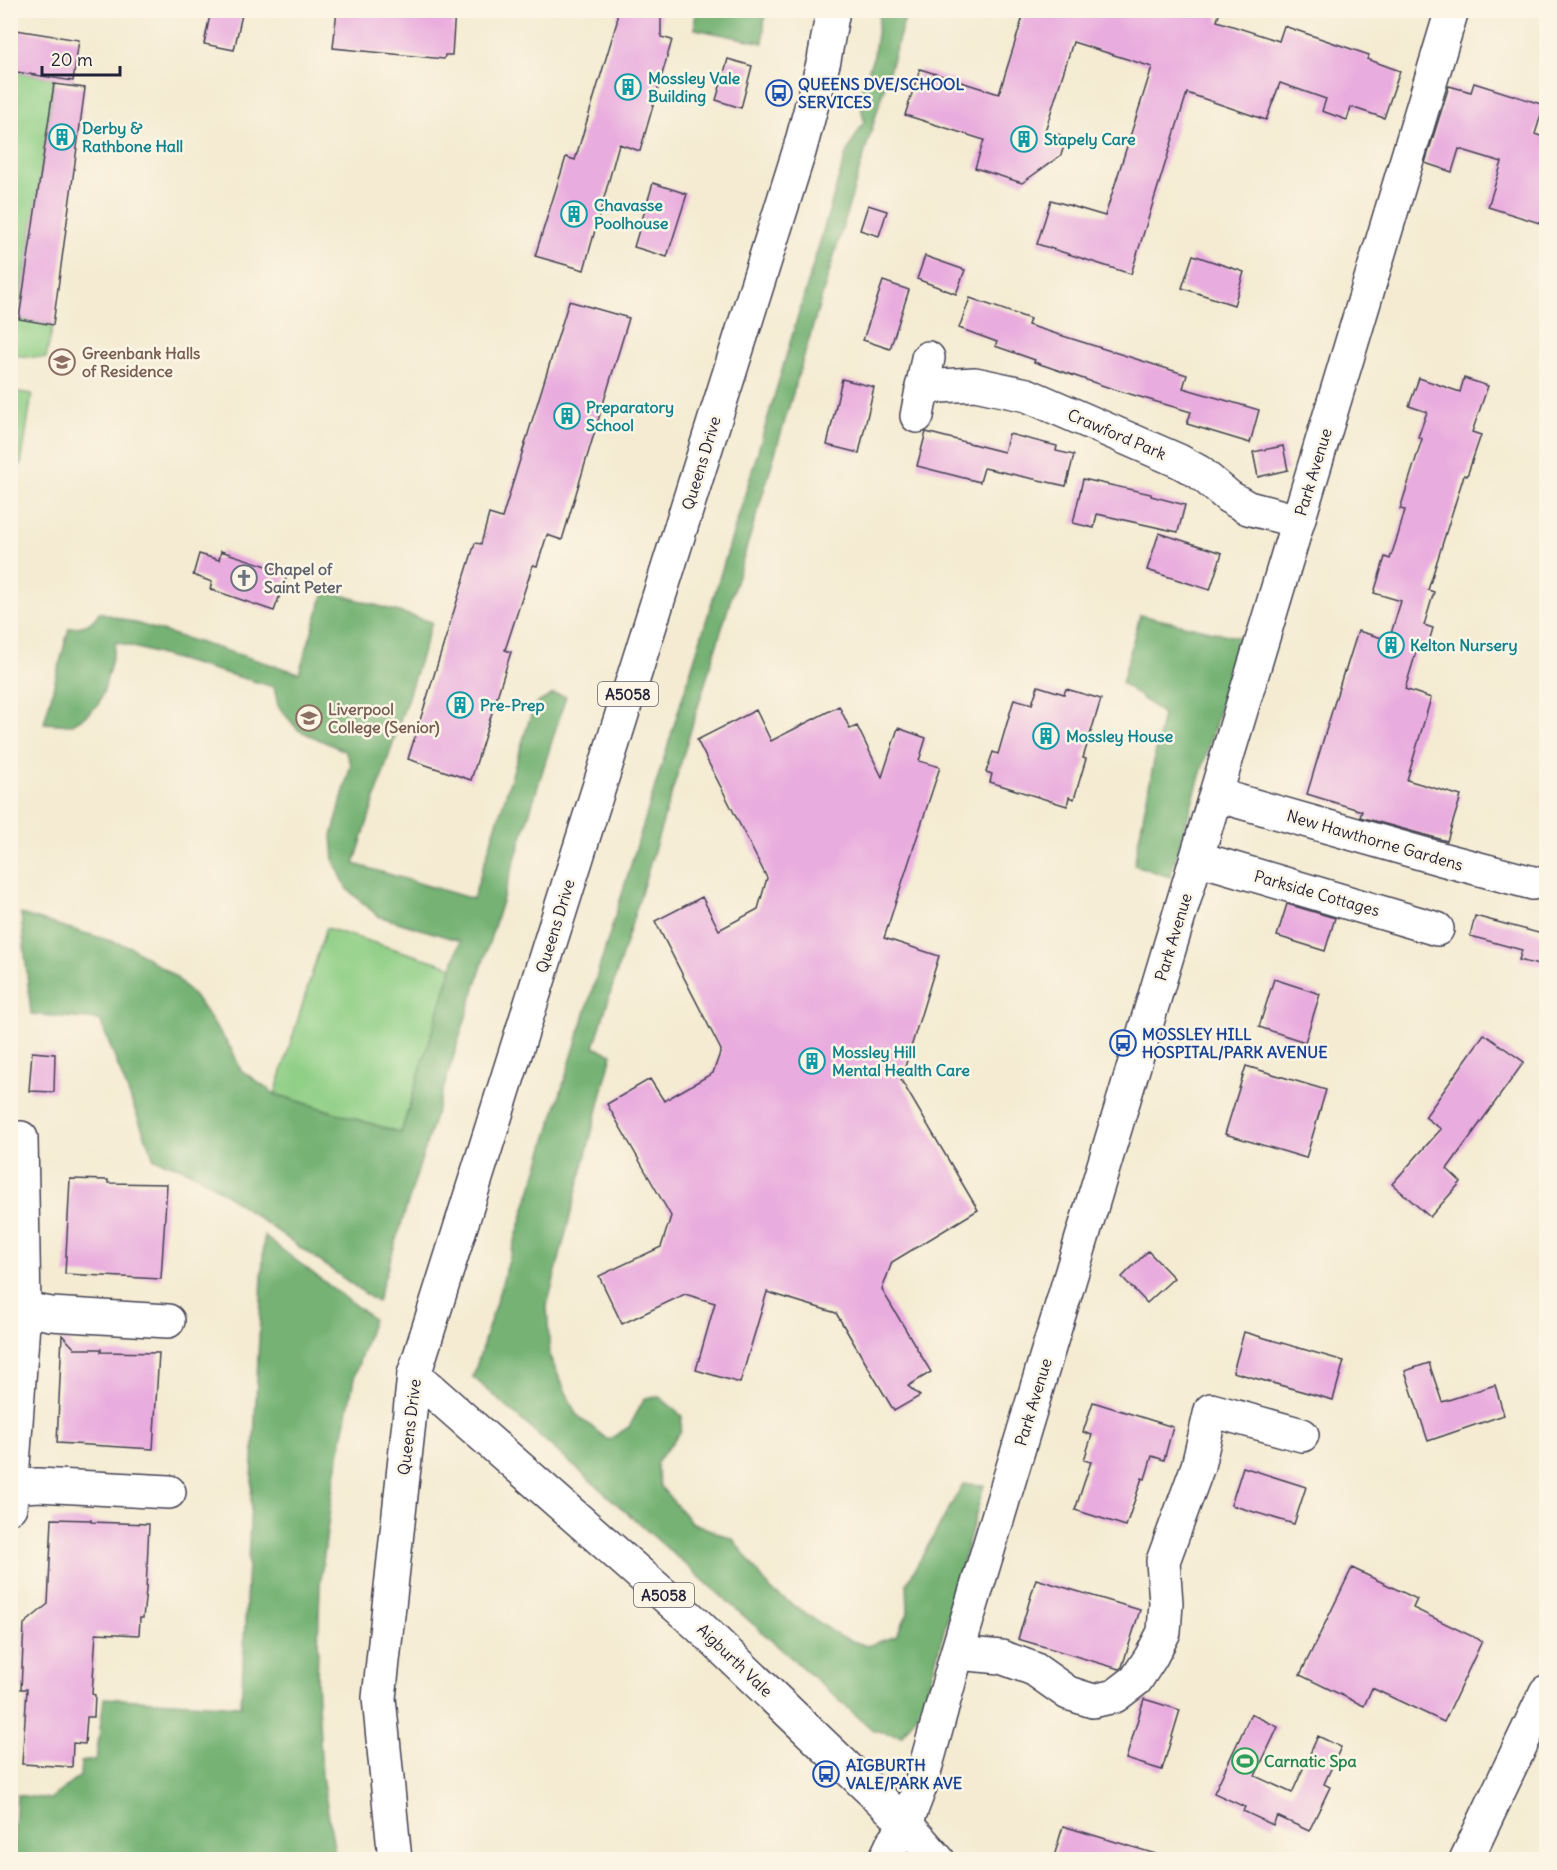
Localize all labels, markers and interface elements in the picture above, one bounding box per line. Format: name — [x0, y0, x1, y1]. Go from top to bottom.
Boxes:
scale bar — [42, 39, 120, 77]
text: 20 m — [51, 48, 93, 71]
place label: Mossley Vale Building — [648, 68, 741, 107]
building icon: Mossley Vale Building — [613, 72, 643, 102]
place label: QUEENS DVE/SCHOOL SERVICES — [798, 74, 964, 112]
bus stop icon: QUEENS DVE/SCHOOL SERVICES — [764, 78, 794, 108]
place label: Derby & Rathbone Hall — [82, 118, 183, 156]
building icon: Derby & Rathbone Hall — [47, 122, 77, 152]
building icon: Stapely Care — [1009, 124, 1039, 154]
place label: Stapely Care — [1044, 129, 1136, 150]
place label: Chavasse Poolhouse — [594, 195, 669, 233]
building icon: Chavasse Poolhouse — [559, 199, 589, 229]
place label: Greenbank Halls of Residence — [82, 343, 200, 381]
school or university icon: Greenbank Halls of Residence — [47, 347, 77, 377]
place label: Preparatory School — [586, 397, 674, 435]
building icon: Preparatory School — [552, 401, 582, 431]
street label: Crawford Park — [1065, 404, 1169, 464]
street label: Queens Drive — [677, 414, 725, 512]
street label: Park Avenue — [1290, 426, 1336, 518]
place label: Chapel of Saint Peter — [264, 559, 342, 597]
church icon: Chapel of Saint Peter — [229, 563, 259, 593]
building icon: Kelton Nursery — [1376, 630, 1406, 660]
place label: Kelton Nursery — [1410, 635, 1518, 656]
road number: A5058 — [598, 682, 658, 706]
building icon: Pre-Prep — [445, 690, 475, 720]
place label: Pre-Prep — [480, 695, 545, 716]
place label: Liverpool College (Senior) — [328, 699, 440, 738]
school or university icon: Liverpool College (Senior) — [294, 703, 324, 733]
building icon: Mossley House — [1031, 721, 1061, 751]
place label: Mossley House — [1066, 726, 1174, 747]
street label: New Hawthorne Gardens — [1285, 805, 1465, 875]
street label: Parkside Cottages — [1252, 866, 1382, 920]
street label: Queens Drive — [531, 877, 579, 975]
street label: Park Avenue — [1150, 891, 1196, 983]
place label: MOSSLEY HILL HOSPITAL/PARK AVENUE — [1142, 1024, 1328, 1062]
bus stop icon: MOSSLEY HILL HOSPITAL/PARK AVENUE — [1108, 1028, 1138, 1058]
place label: Mossley Hill Mental Health Care — [832, 1042, 970, 1080]
building icon: Mossley Hill Mental Health Care — [797, 1046, 827, 1076]
street label: Park Avenue — [1010, 1356, 1056, 1448]
street label: Queens Drive — [393, 1378, 425, 1476]
road number: A5058 — [634, 1583, 694, 1607]
street label: Aigburth Vale — [693, 1619, 777, 1701]
sports icon: Carnatic Spa — [1230, 1746, 1260, 1776]
place label: Carnatic Spa — [1264, 1751, 1357, 1772]
place label: AIGBURTH VALE/PARK AVE — [846, 1755, 962, 1793]
bus stop icon: AIGBURTH VALE/PARK AVE — [811, 1759, 841, 1789]

